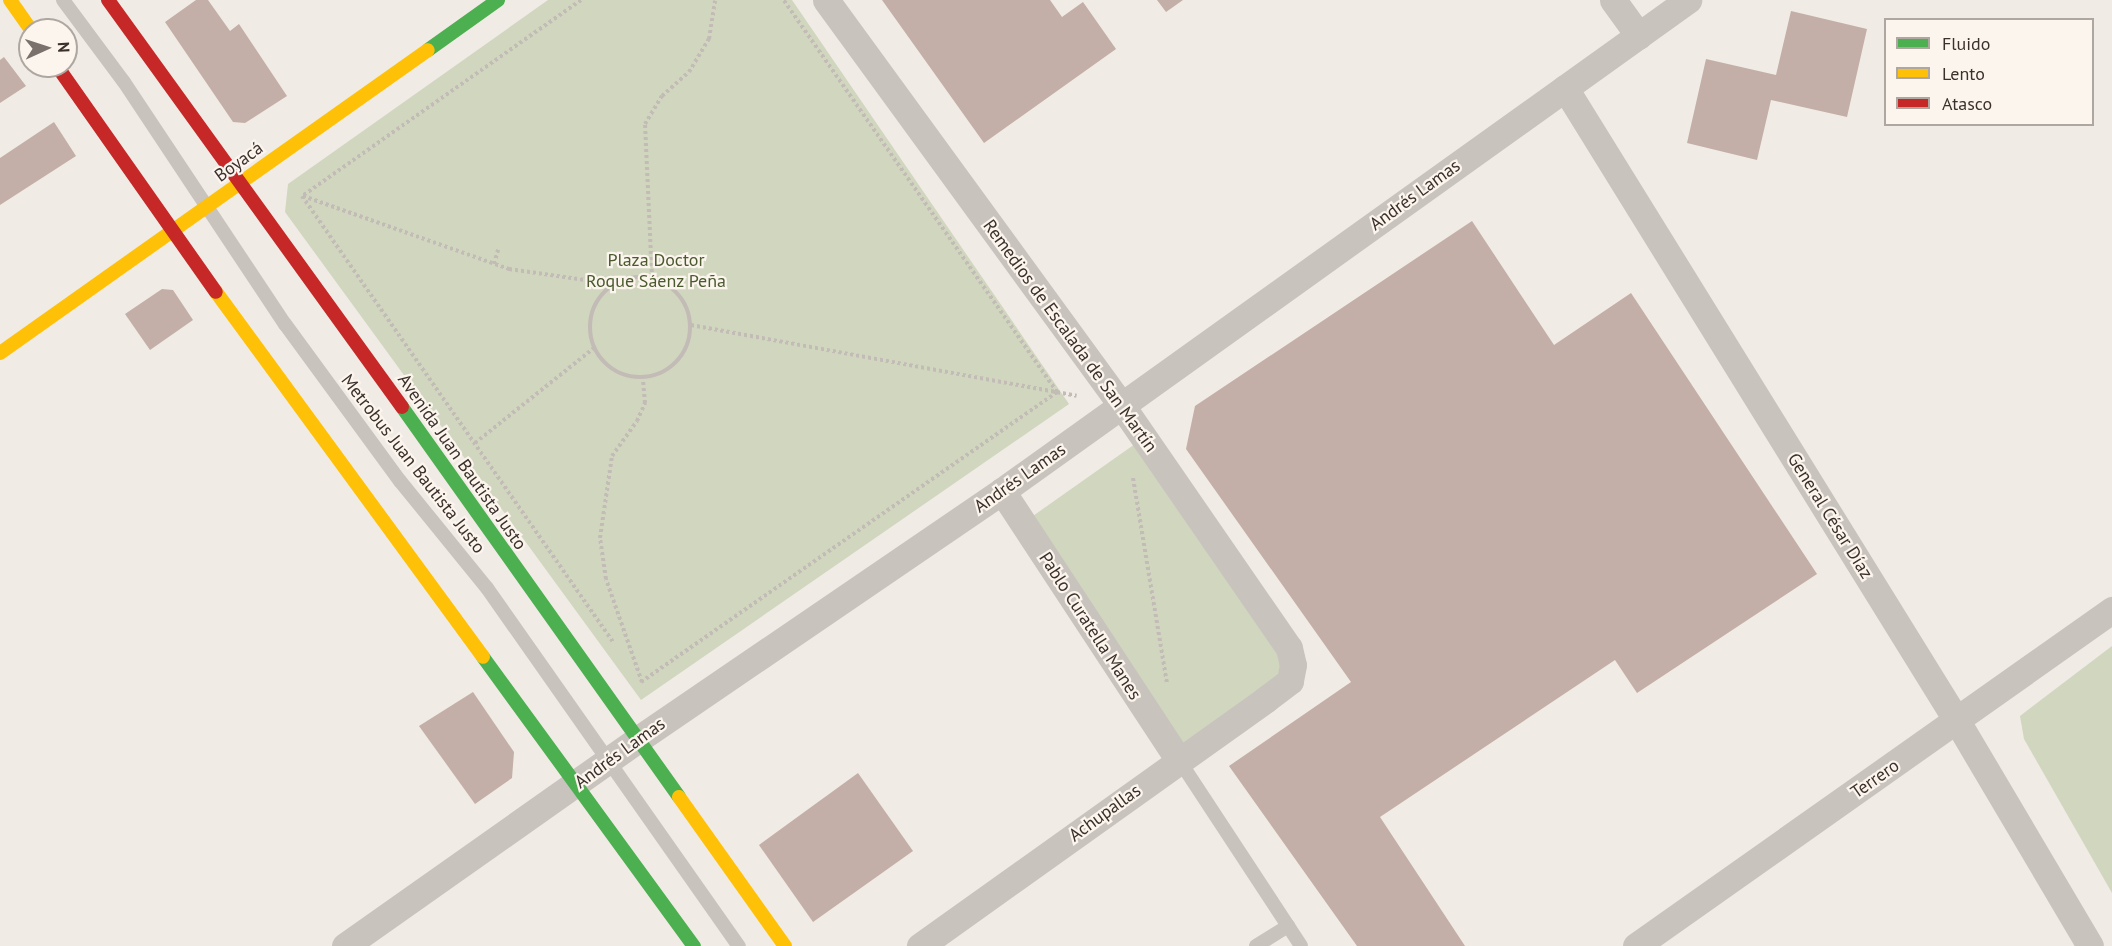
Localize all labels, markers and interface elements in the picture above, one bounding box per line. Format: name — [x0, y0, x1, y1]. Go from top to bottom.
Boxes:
north arrow — [18, 18, 78, 78]
legend — [1884, 18, 2094, 126]
text: Fluido — [1942, 32, 1990, 55]
text: N — [54, 41, 74, 53]
text: Lento — [1942, 62, 1985, 85]
text: Atasco — [1942, 92, 1992, 115]
street label: Boyacá — [211, 137, 267, 187]
street label: Andrés Lamas — [1365, 155, 1465, 235]
street label: Remedios de Escalada de San Martín — [978, 216, 1162, 456]
park label: Plaza Doctor Roque Sáenz Peña — [586, 250, 726, 292]
street label: Metrobus Juan Bautista Justo — [336, 370, 490, 558]
street label: Avenida Juan Bautista Justo — [393, 370, 531, 554]
street label: Andrés Lamas — [970, 439, 1070, 517]
street label: General César Díaz — [1783, 449, 1877, 583]
street label: Pablo Curatella Manes — [1034, 548, 1146, 704]
street label: Andrés Lamas — [570, 713, 670, 793]
street label: Terrero — [1847, 755, 1903, 803]
street label: Achupallas — [1065, 780, 1145, 846]

